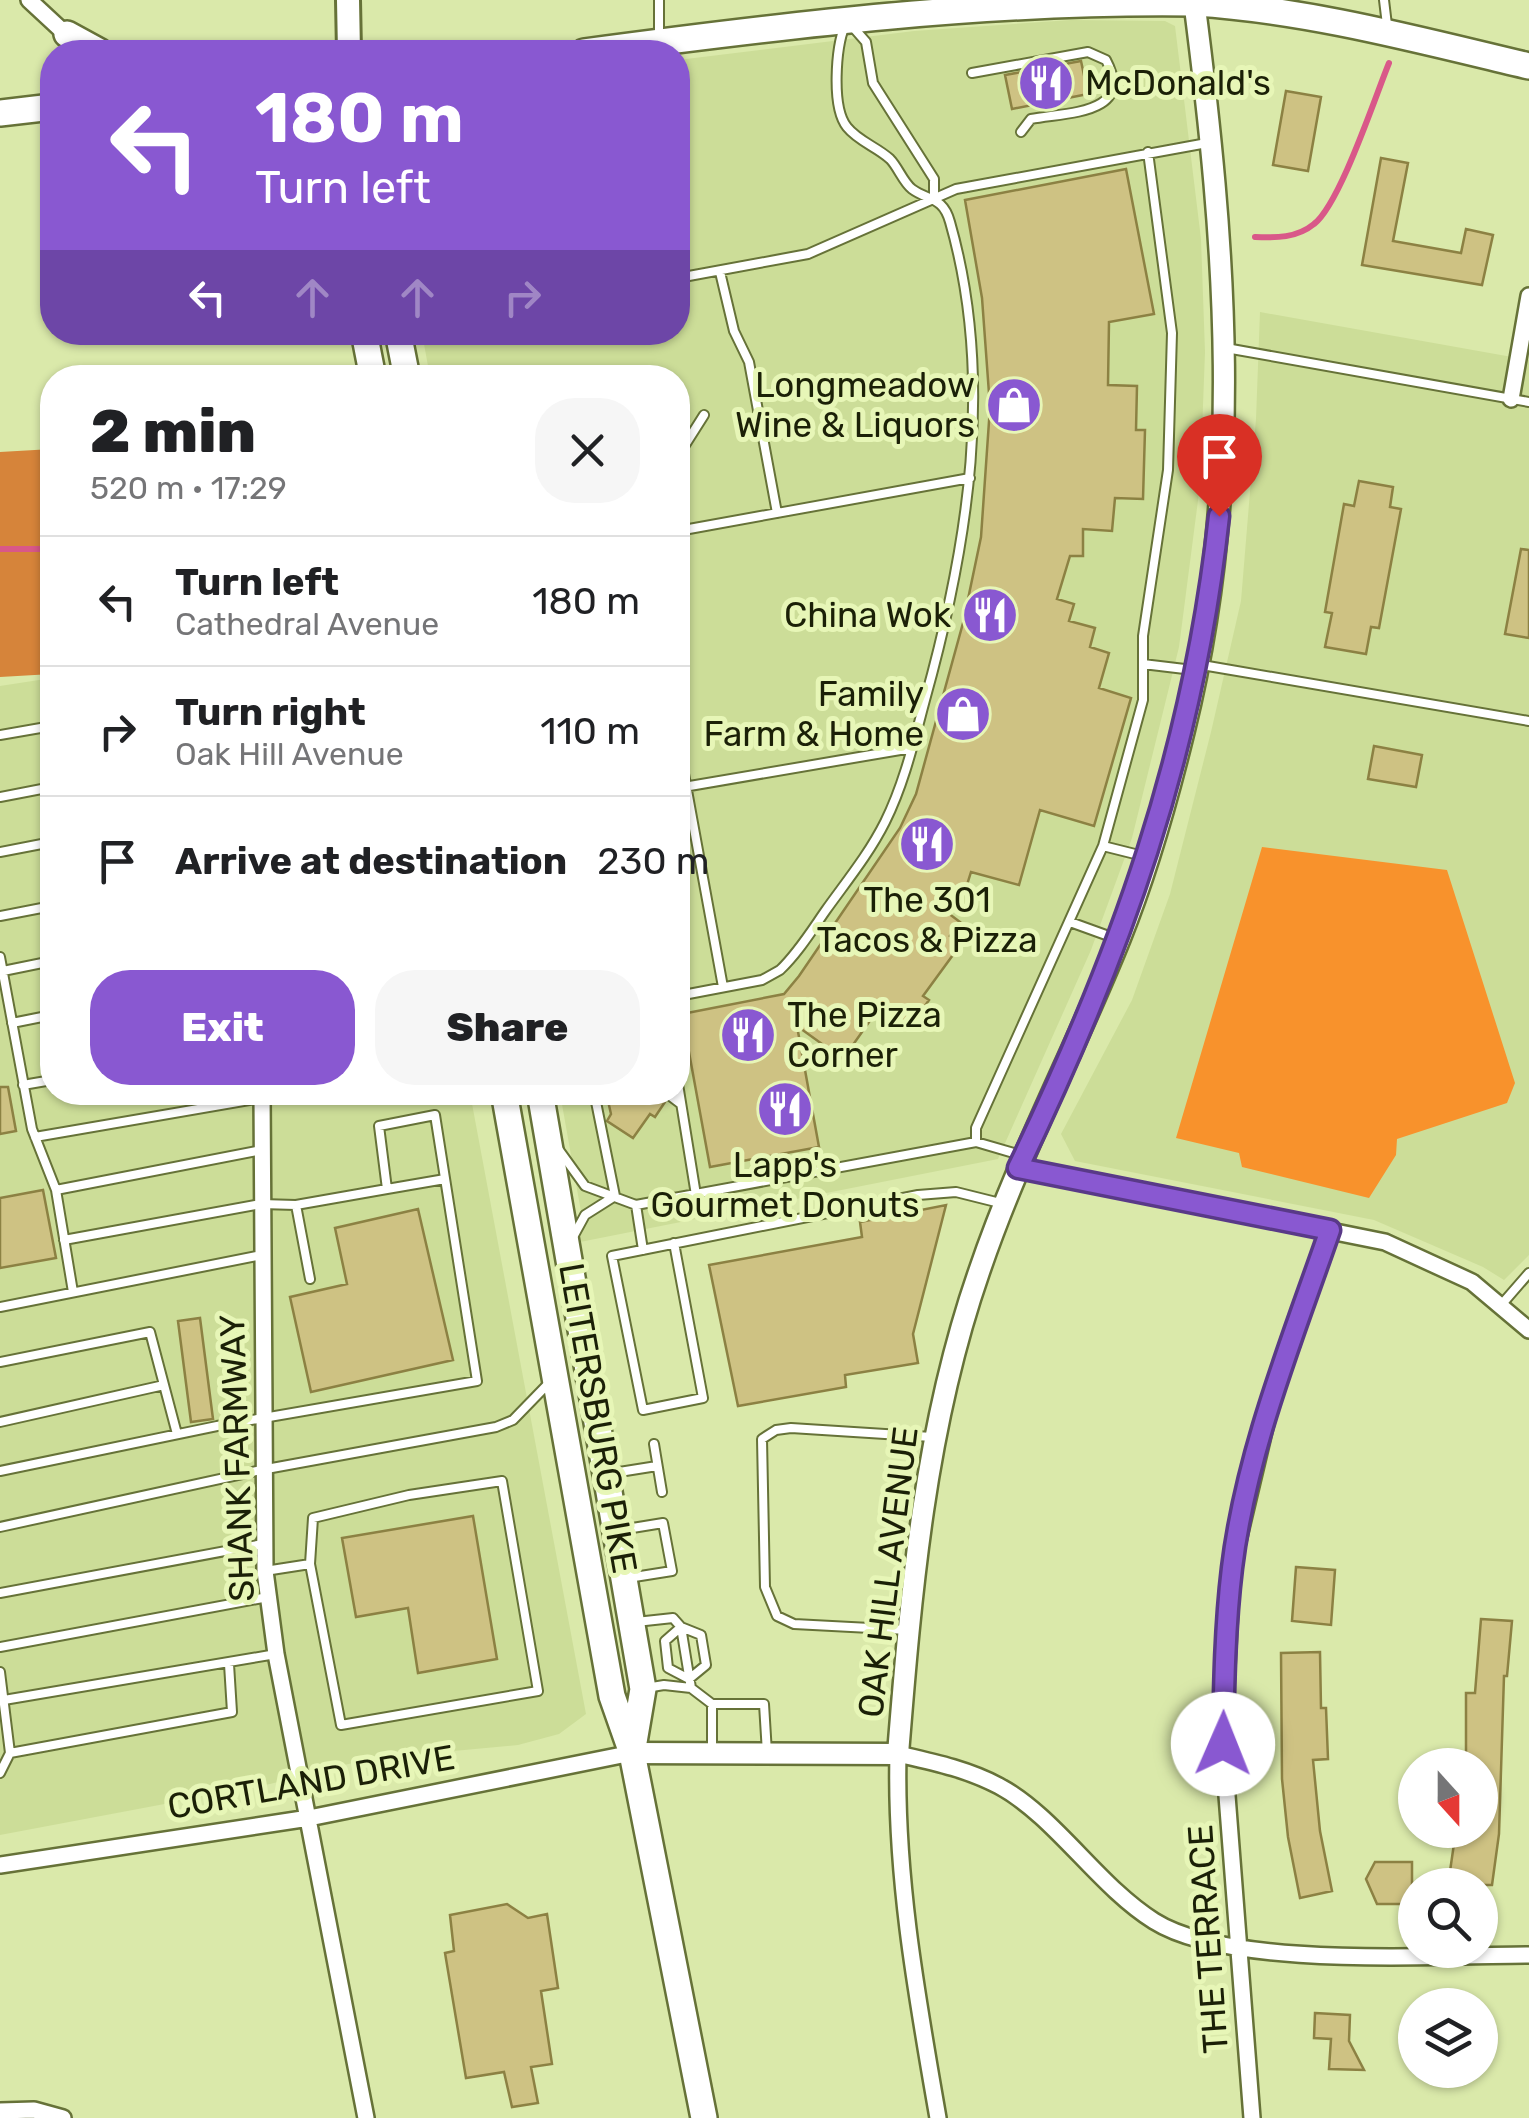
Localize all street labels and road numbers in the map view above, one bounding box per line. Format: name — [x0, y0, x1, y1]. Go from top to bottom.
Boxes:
street label: LEITERSBURG PIKE — [550, 1260, 646, 1576]
street label: SHANK FARMWAY — [211, 1314, 263, 1602]
street label: OAK HILL AVENUE — [849, 1424, 927, 1720]
street label: CORTLAND DRIVE — [164, 1736, 458, 1828]
street label: THE TERRACE — [1179, 1823, 1237, 2055]

